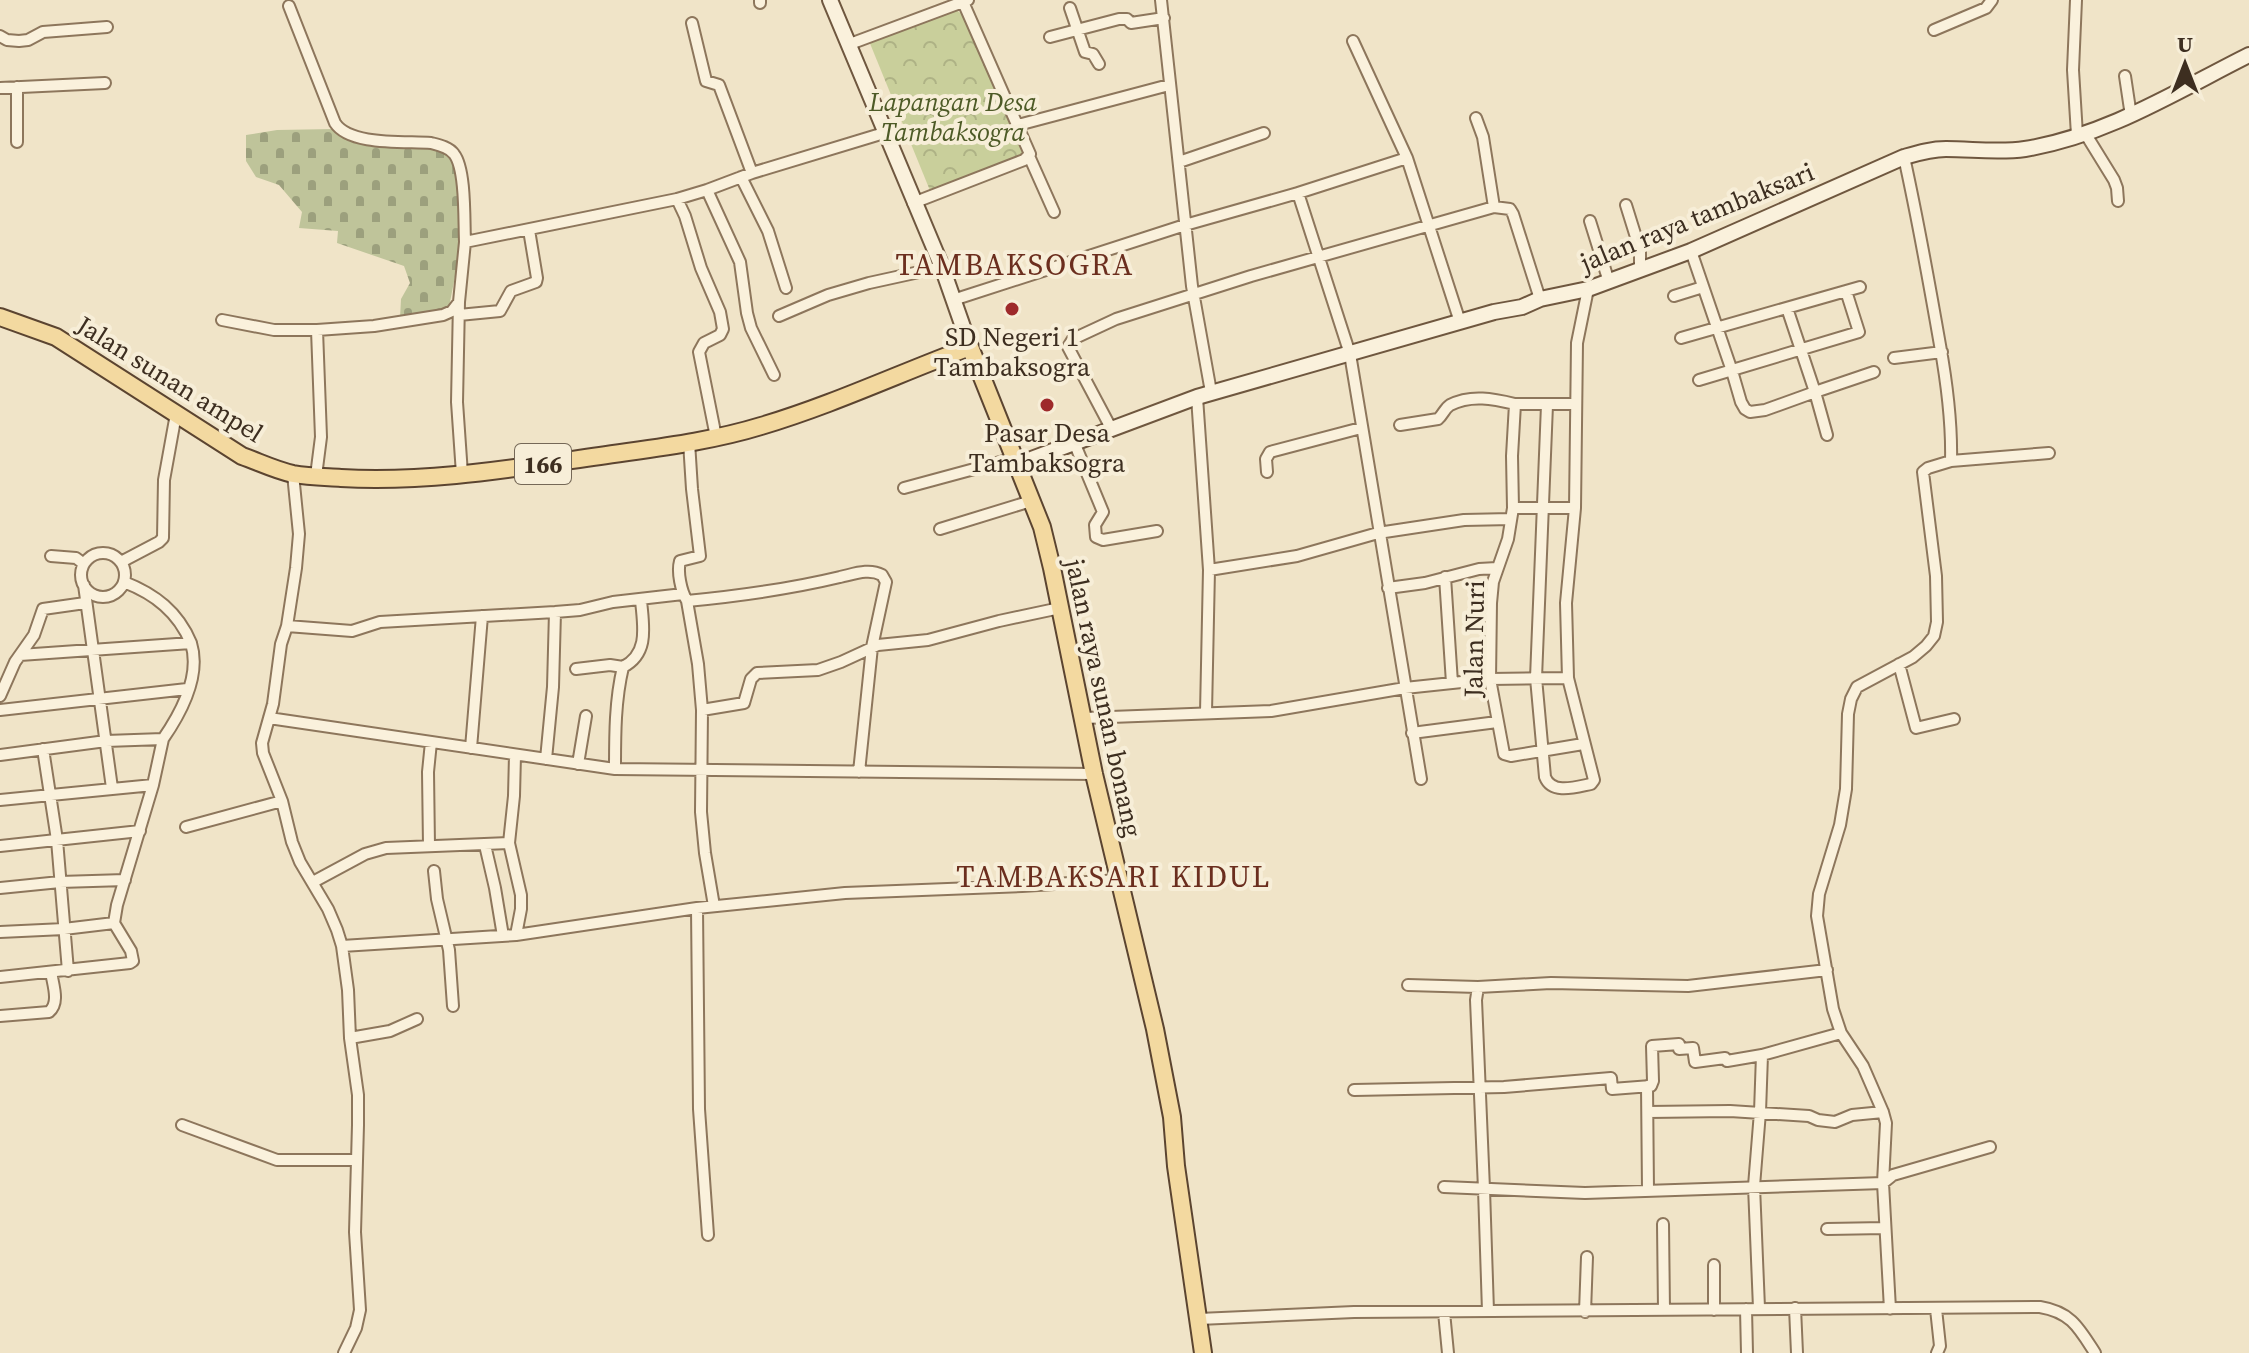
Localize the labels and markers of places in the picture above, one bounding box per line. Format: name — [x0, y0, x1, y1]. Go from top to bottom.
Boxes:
marker: SD Negeri 1 Tambaksogra — [1003, 300, 1021, 318]
place label: SD Negeri 1 Tambaksogra — [934, 319, 1091, 385]
marker: Pasar Desa Tambaksogra — [1038, 396, 1056, 414]
place label: Pasar Desa Tambaksogra — [969, 415, 1126, 481]

